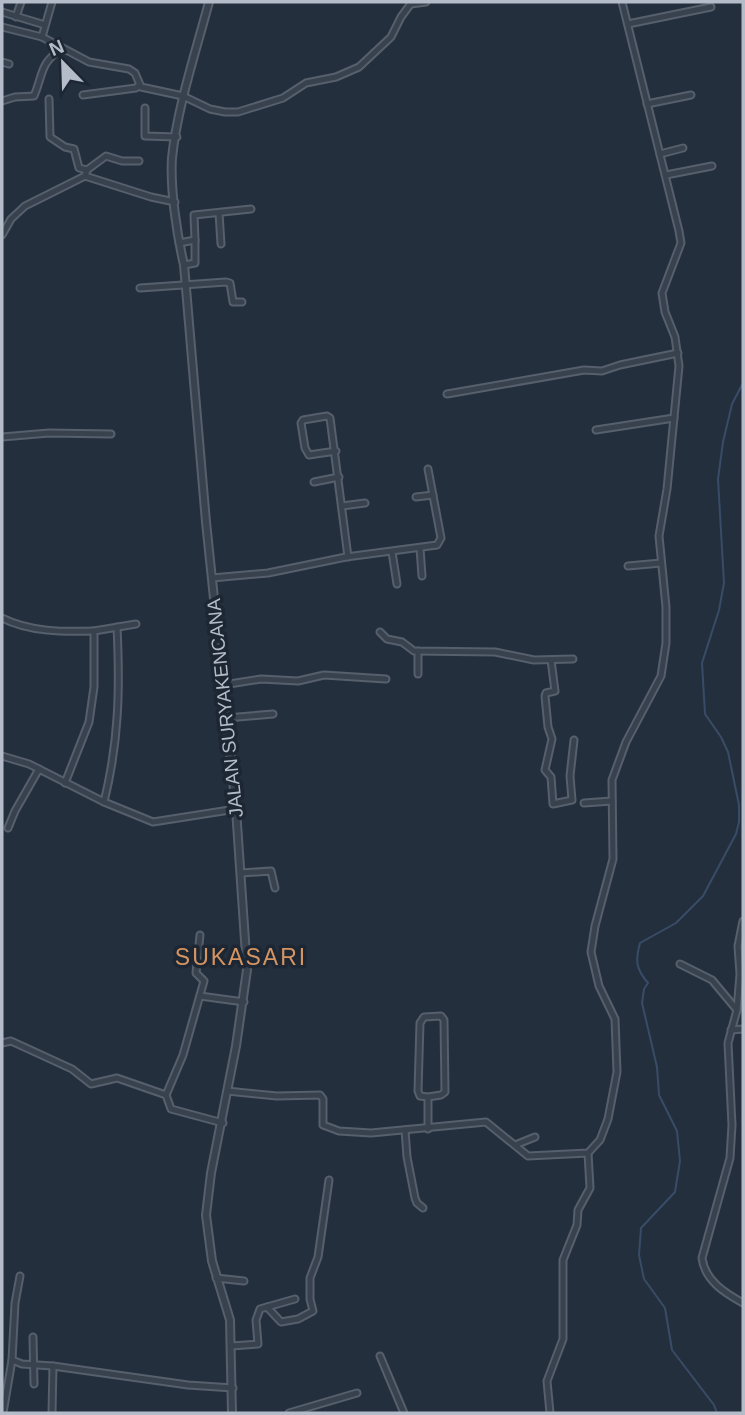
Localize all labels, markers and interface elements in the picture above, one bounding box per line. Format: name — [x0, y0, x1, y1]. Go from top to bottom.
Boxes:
north arrow — [28, 28, 98, 98]
text: N — [46, 35, 67, 60]
street label: JALAN SURYAKENCANA — [203, 597, 247, 818]
district label: SUKASARI — [175, 944, 307, 970]

